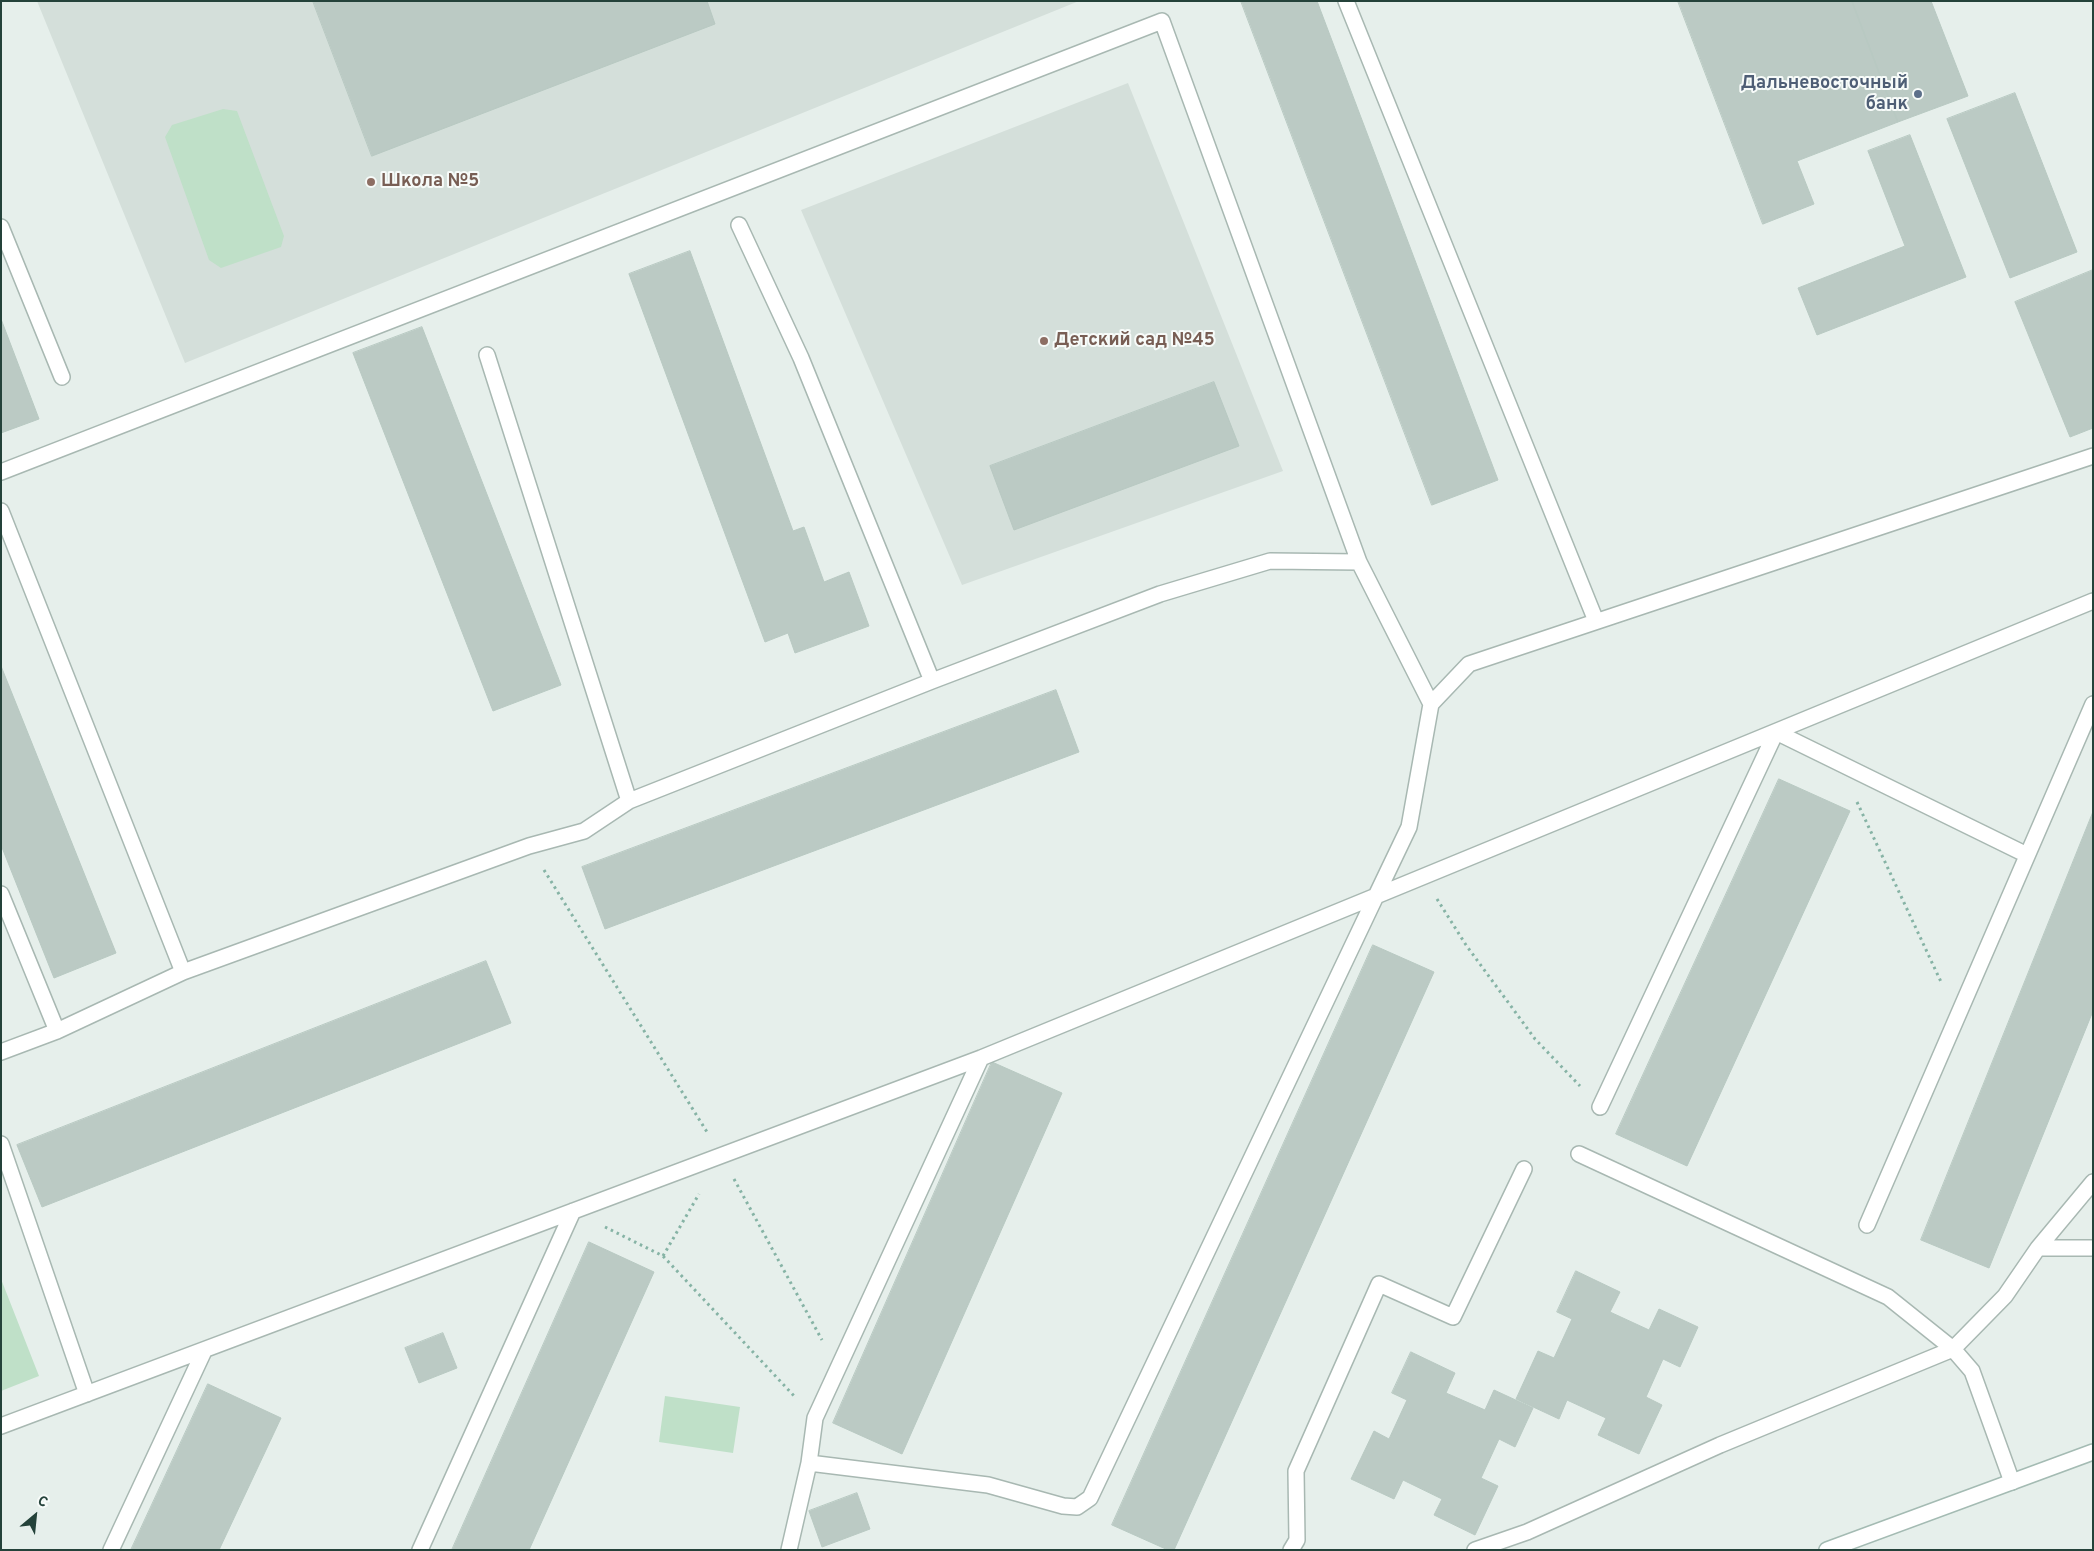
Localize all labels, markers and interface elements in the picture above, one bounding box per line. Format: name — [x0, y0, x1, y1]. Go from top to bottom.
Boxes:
place label: Дальневосточный банк — [1741, 73, 1908, 116]
marker: Дальневосточный банк — [1912, 88, 1924, 100]
place label: Школа №5 — [381, 171, 479, 193]
marker: Школа №5 — [365, 176, 377, 188]
place label: Детский сад №45 — [1054, 330, 1215, 352]
marker: Детский сад №45 — [1038, 335, 1050, 347]
north arrow — [10, 1491, 60, 1541]
text: С — [34, 1493, 50, 1512]

